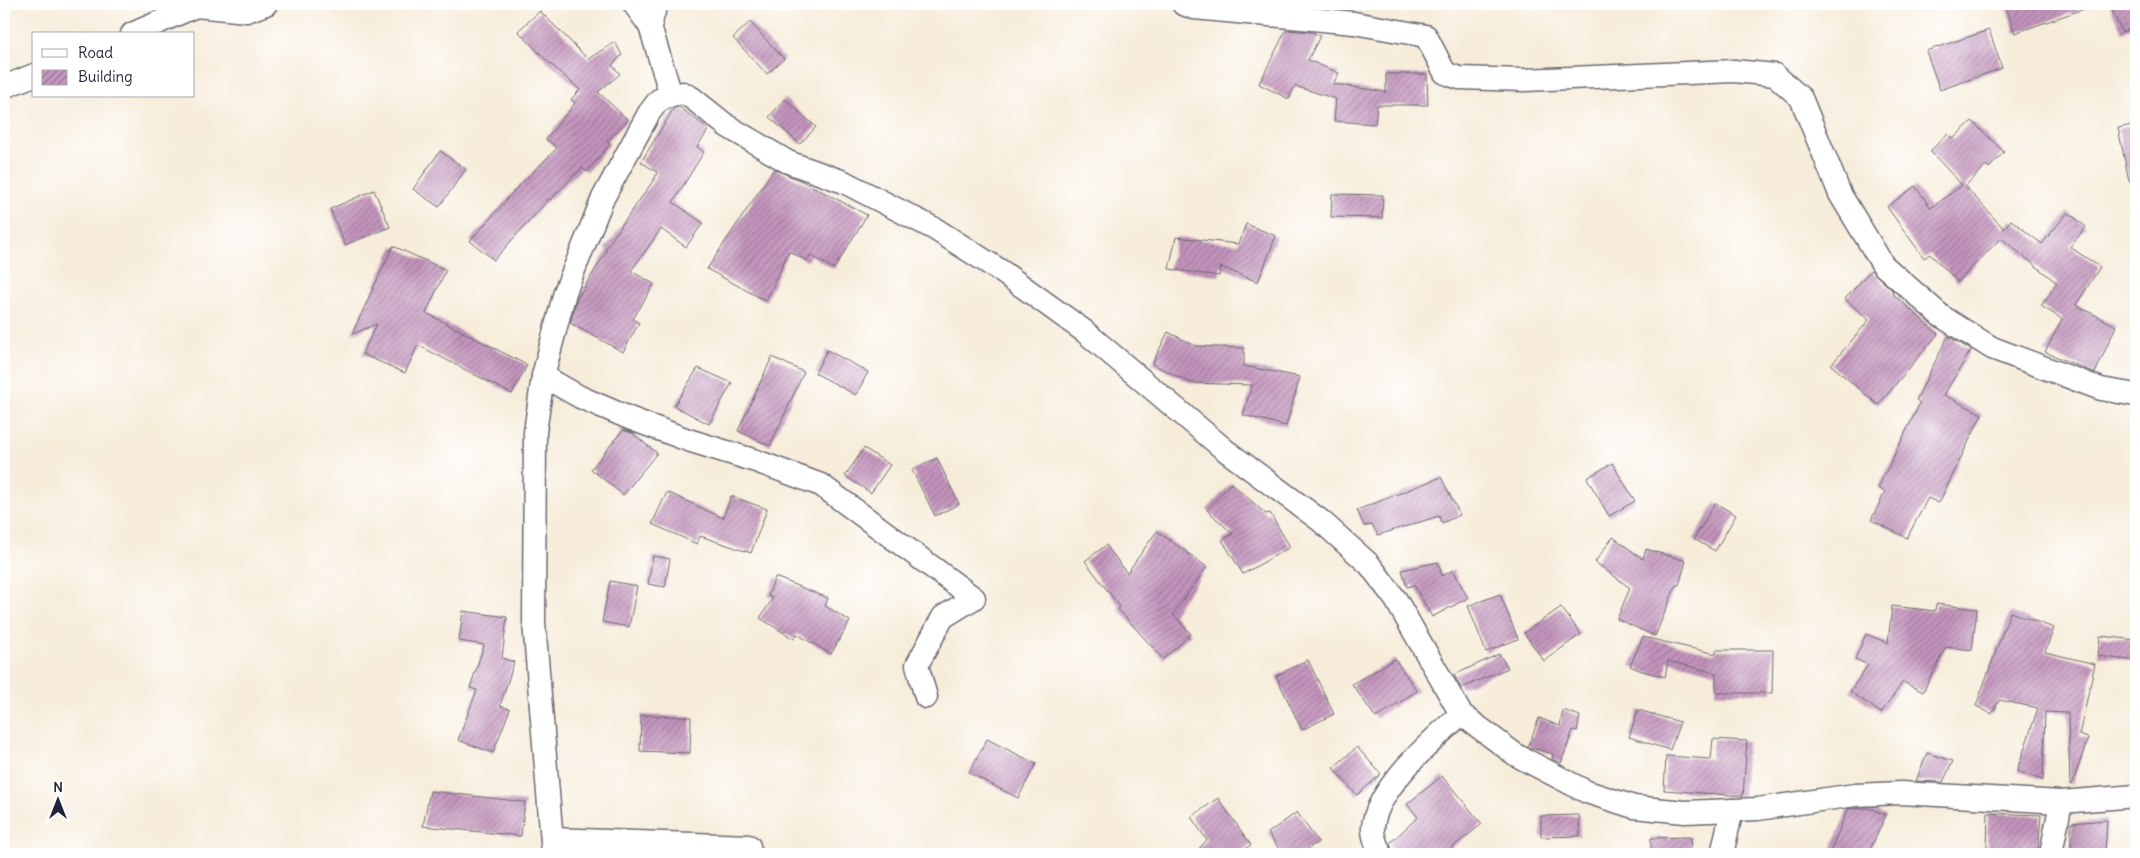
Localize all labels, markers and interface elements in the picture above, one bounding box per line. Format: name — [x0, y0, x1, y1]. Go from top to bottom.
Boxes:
legend — [32, 32, 195, 98]
text: Road — [78, 43, 113, 62]
text: Building — [78, 67, 133, 86]
north arrow — [32, 776, 82, 826]
text: N — [53, 778, 63, 796]

